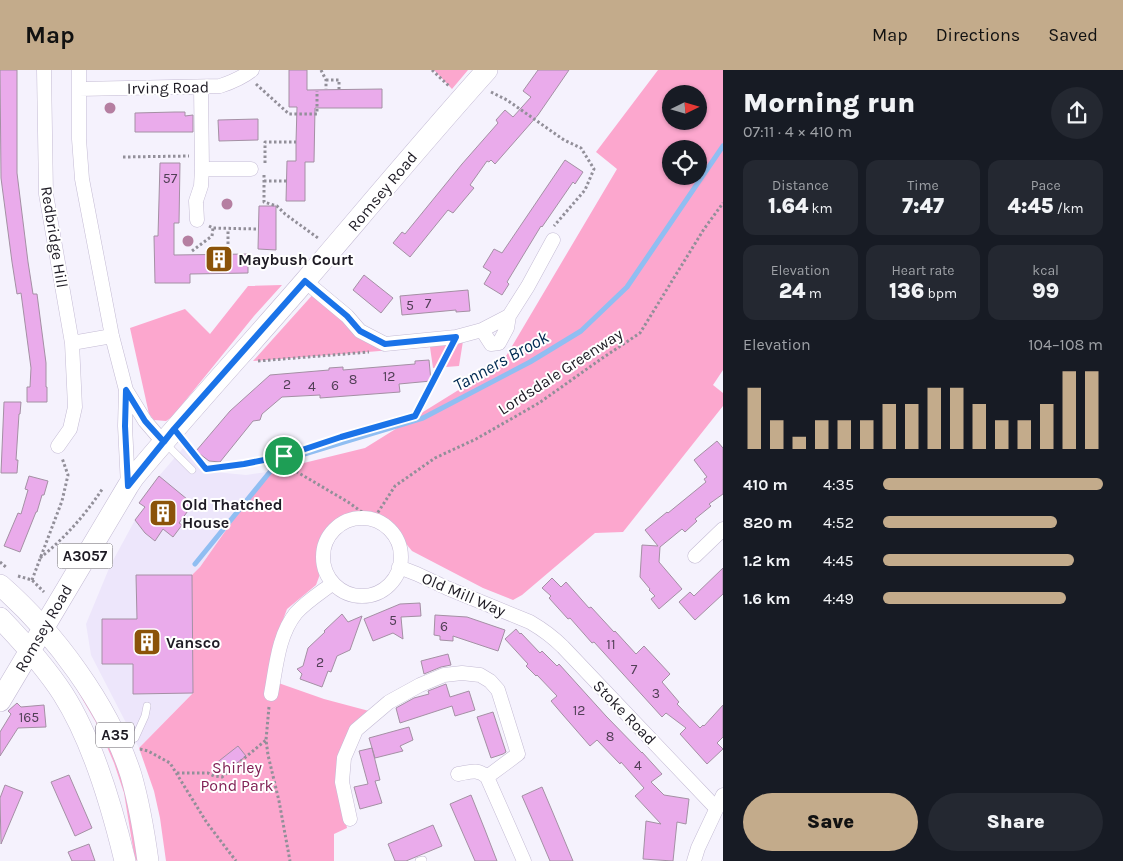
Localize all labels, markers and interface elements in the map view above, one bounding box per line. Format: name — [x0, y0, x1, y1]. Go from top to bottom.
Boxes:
text: Map — [25, 21, 75, 49]
text: Map — [872, 24, 908, 46]
text: Directions — [936, 24, 1020, 46]
text: Saved — [1048, 24, 1098, 46]
street label: Irving Road — [127, 77, 209, 98]
north arrow — [662, 85, 708, 130]
map controls — [662, 85, 707, 185]
text: Morning run — [743, 86, 915, 119]
button: share — [1051, 87, 1103, 139]
text: 07:11 · 4 × 410 m — [743, 122, 852, 141]
button: locate — [662, 140, 707, 185]
street label: Romsey Road — [344, 148, 421, 235]
house number: 57 — [163, 170, 178, 187]
text: Distance — [772, 177, 829, 194]
text: Time — [907, 177, 939, 194]
text: Pace — [1031, 177, 1061, 194]
street label: Redbridge Hill — [37, 185, 72, 289]
text: 1.64 — [768, 194, 808, 218]
text: 7:47 — [902, 194, 944, 218]
text: 4:45 — [1008, 194, 1053, 218]
text: km — [808, 200, 833, 217]
text: /km — [1053, 200, 1084, 217]
building icon: Maybush Court — [204, 244, 234, 274]
place label: Maybush Court — [238, 250, 354, 269]
text: Elevation — [771, 262, 830, 279]
text: Heart rate — [891, 262, 955, 279]
text: kcal — [1032, 262, 1059, 279]
text: 24 — [779, 279, 805, 303]
text: 136 — [889, 279, 924, 303]
text: 99 — [1032, 279, 1059, 303]
text: m — [805, 285, 822, 302]
text: bpm — [924, 285, 957, 302]
house number: 7 — [425, 295, 432, 312]
house number: 5 — [406, 297, 414, 314]
street label: Lordsdale Greenway — [494, 324, 627, 419]
water label: Tanners Brook — [450, 325, 553, 396]
text: Elevation — [743, 335, 811, 354]
text: 104–108 m — [1028, 335, 1103, 354]
house number: 12 — [383, 368, 395, 385]
house number: 8 — [349, 371, 357, 388]
house number: 2 — [283, 376, 291, 393]
house number: 6 — [331, 377, 339, 394]
house number: 4 — [308, 378, 316, 395]
pin — [263, 435, 305, 477]
icon: arrive — [270, 442, 298, 470]
text: 410 m — [743, 475, 788, 494]
text: 4:35 — [823, 475, 854, 494]
place label: Old Thatched House — [182, 495, 283, 532]
building icon: Old Thatched House — [148, 498, 178, 528]
text: 820 m — [743, 513, 792, 532]
text: 4:52 — [823, 513, 854, 532]
road number: A3057 — [58, 544, 112, 568]
text: 1.2 km — [743, 551, 791, 570]
text: 4:45 — [823, 551, 854, 570]
street label: Old Mill Way — [419, 568, 509, 621]
street label: Romsey Road — [11, 581, 76, 676]
text: 1.6 km — [743, 589, 791, 608]
text: 4:49 — [823, 589, 854, 608]
house number: 5 — [389, 612, 397, 629]
house number: 6 — [440, 618, 448, 635]
building icon: Vansco — [132, 627, 162, 657]
place label: Vansco — [166, 633, 220, 652]
house number: 11 — [606, 636, 616, 653]
house number: 2 — [316, 654, 324, 671]
house number: 7 — [631, 661, 638, 678]
street label: Stoke Road — [589, 676, 660, 749]
house number: 3 — [652, 685, 660, 702]
house number: 12 — [573, 702, 585, 719]
house number: 165 — [19, 709, 39, 726]
road number: A35 — [96, 722, 134, 748]
house number: 8 — [606, 728, 614, 745]
house number: 4 — [634, 757, 642, 774]
park label: Shirley Pond Park — [201, 758, 274, 795]
button: Save — [743, 793, 918, 851]
button: Share — [928, 793, 1103, 851]

